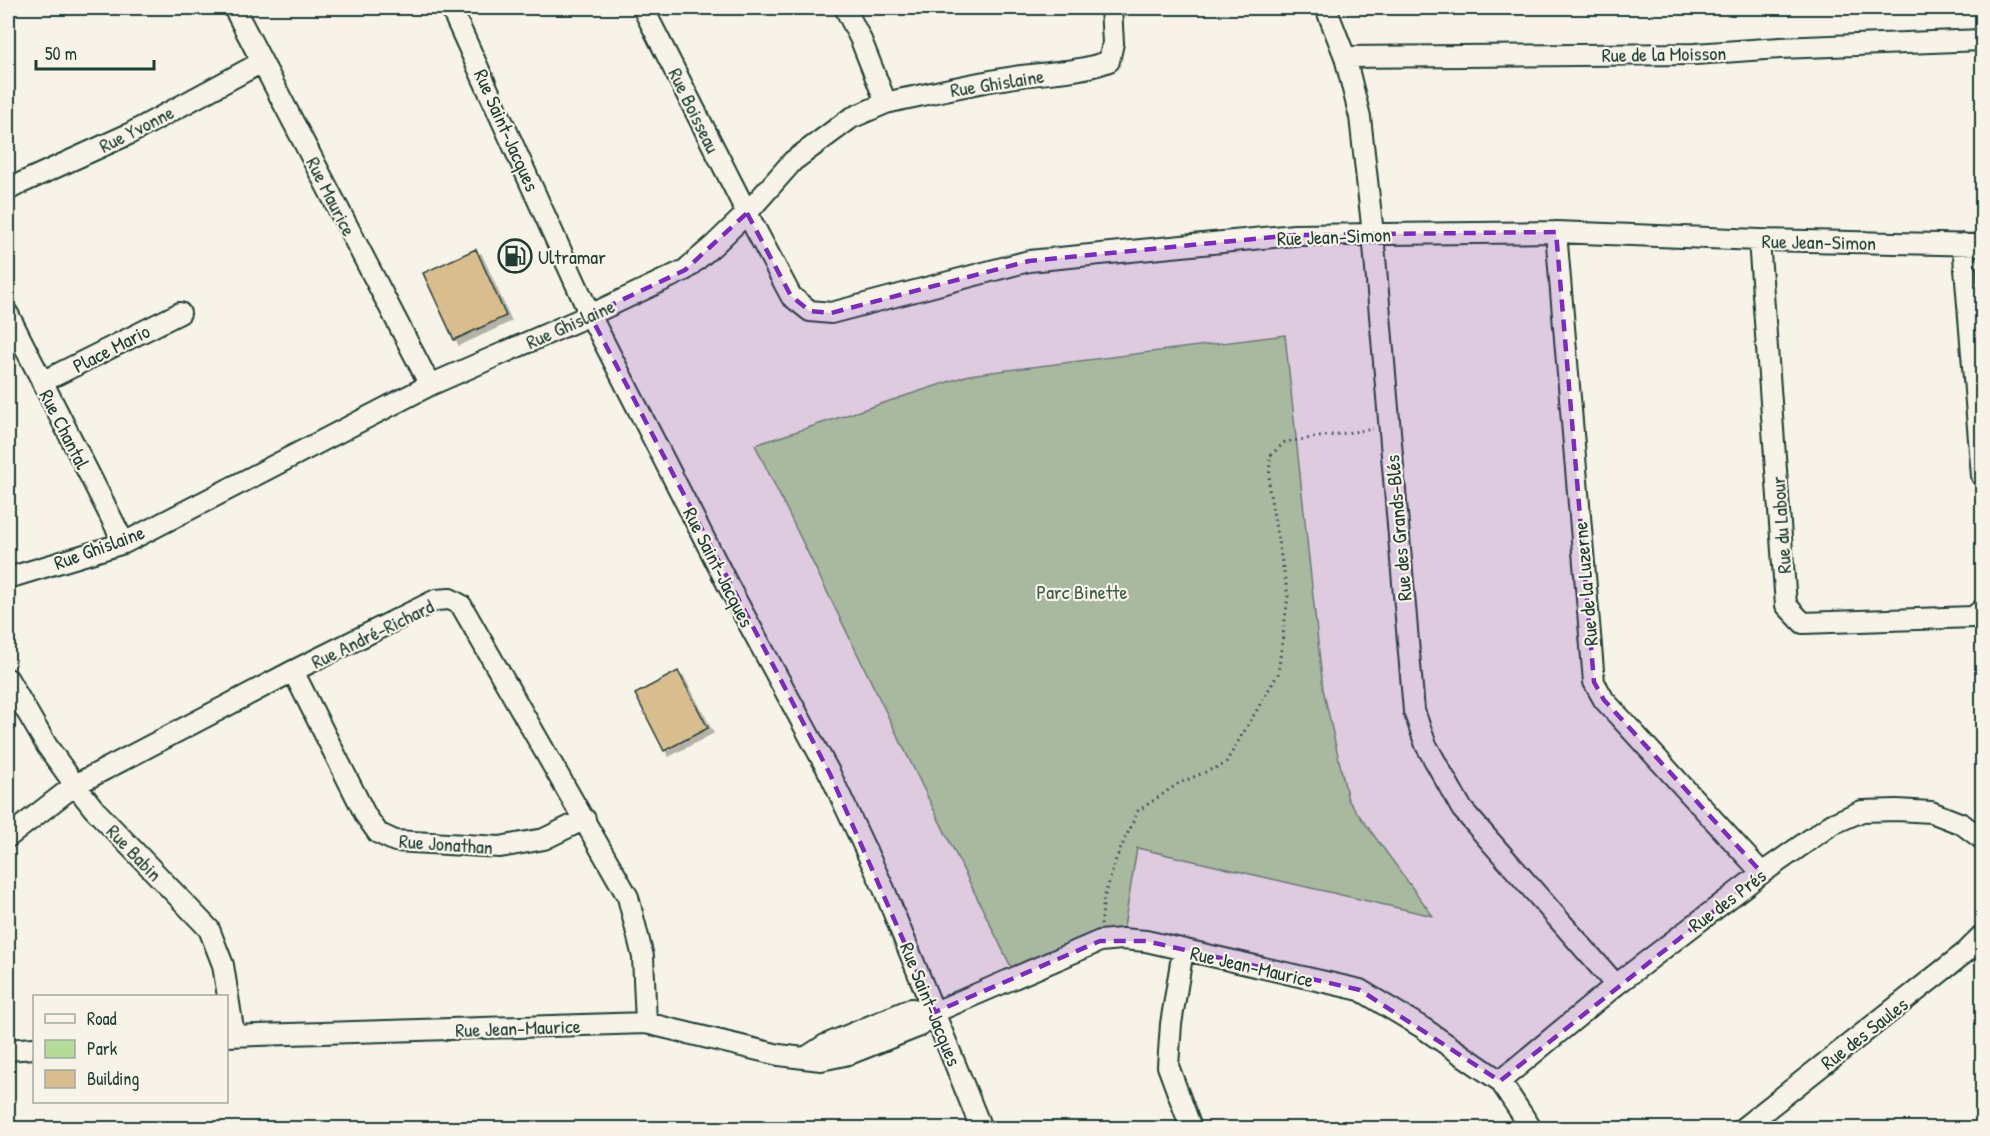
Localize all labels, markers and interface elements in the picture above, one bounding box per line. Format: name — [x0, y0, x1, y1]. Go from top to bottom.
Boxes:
scale bar — [36, 33, 154, 71]
street label: Rue de la Moisson — [1601, 38, 1727, 68]
text: 50 m — [45, 41, 77, 66]
street label: Rue Ghislaine — [948, 61, 1046, 103]
street label: Rue Boisseau — [663, 63, 727, 157]
street label: Rue Saint-Jacques — [468, 65, 546, 196]
street label: Rue Yvonne — [94, 98, 178, 158]
street label: Rue Maurice — [301, 152, 363, 240]
street label: Rue Jean-Simon — [1276, 221, 1392, 251]
street label: Rue Jean-Simon — [1762, 227, 1876, 255]
fuel station icon: Ultramar — [497, 238, 533, 274]
place label: Ultramar — [538, 243, 606, 270]
street label: Rue Ghislaine — [521, 291, 619, 355]
street label: Place Mario — [68, 317, 154, 379]
street label: Rue Chantal — [33, 385, 97, 474]
street label: Rue des Grands-Blés — [1378, 454, 1418, 602]
street label: Rue du Labour — [1763, 475, 1797, 574]
street label: Rue Saint-Jacques — [677, 502, 761, 632]
street label: Rue Ghislaine — [50, 518, 148, 576]
street label: Rue de la Luzerne — [1566, 521, 1604, 647]
park label: Parc Binette — [1037, 578, 1127, 605]
street label: Rue André-Richard — [306, 592, 438, 674]
street label: Rue Babin — [101, 818, 169, 886]
street label: Rue Jonathan — [398, 826, 494, 860]
street label: Rue des Prés — [1683, 862, 1772, 938]
street label: Rue Saint-Jacques — [894, 938, 968, 1070]
street label: Rue Jean-Maurice — [1188, 939, 1316, 993]
street label: Rue des Saules — [1815, 990, 1913, 1076]
legend — [33, 995, 228, 1103]
text: Road — [87, 1006, 117, 1031]
street label: Rue Jean-Maurice — [455, 1011, 581, 1043]
text: Park — [87, 1036, 118, 1061]
text: Building — [87, 1066, 139, 1091]

